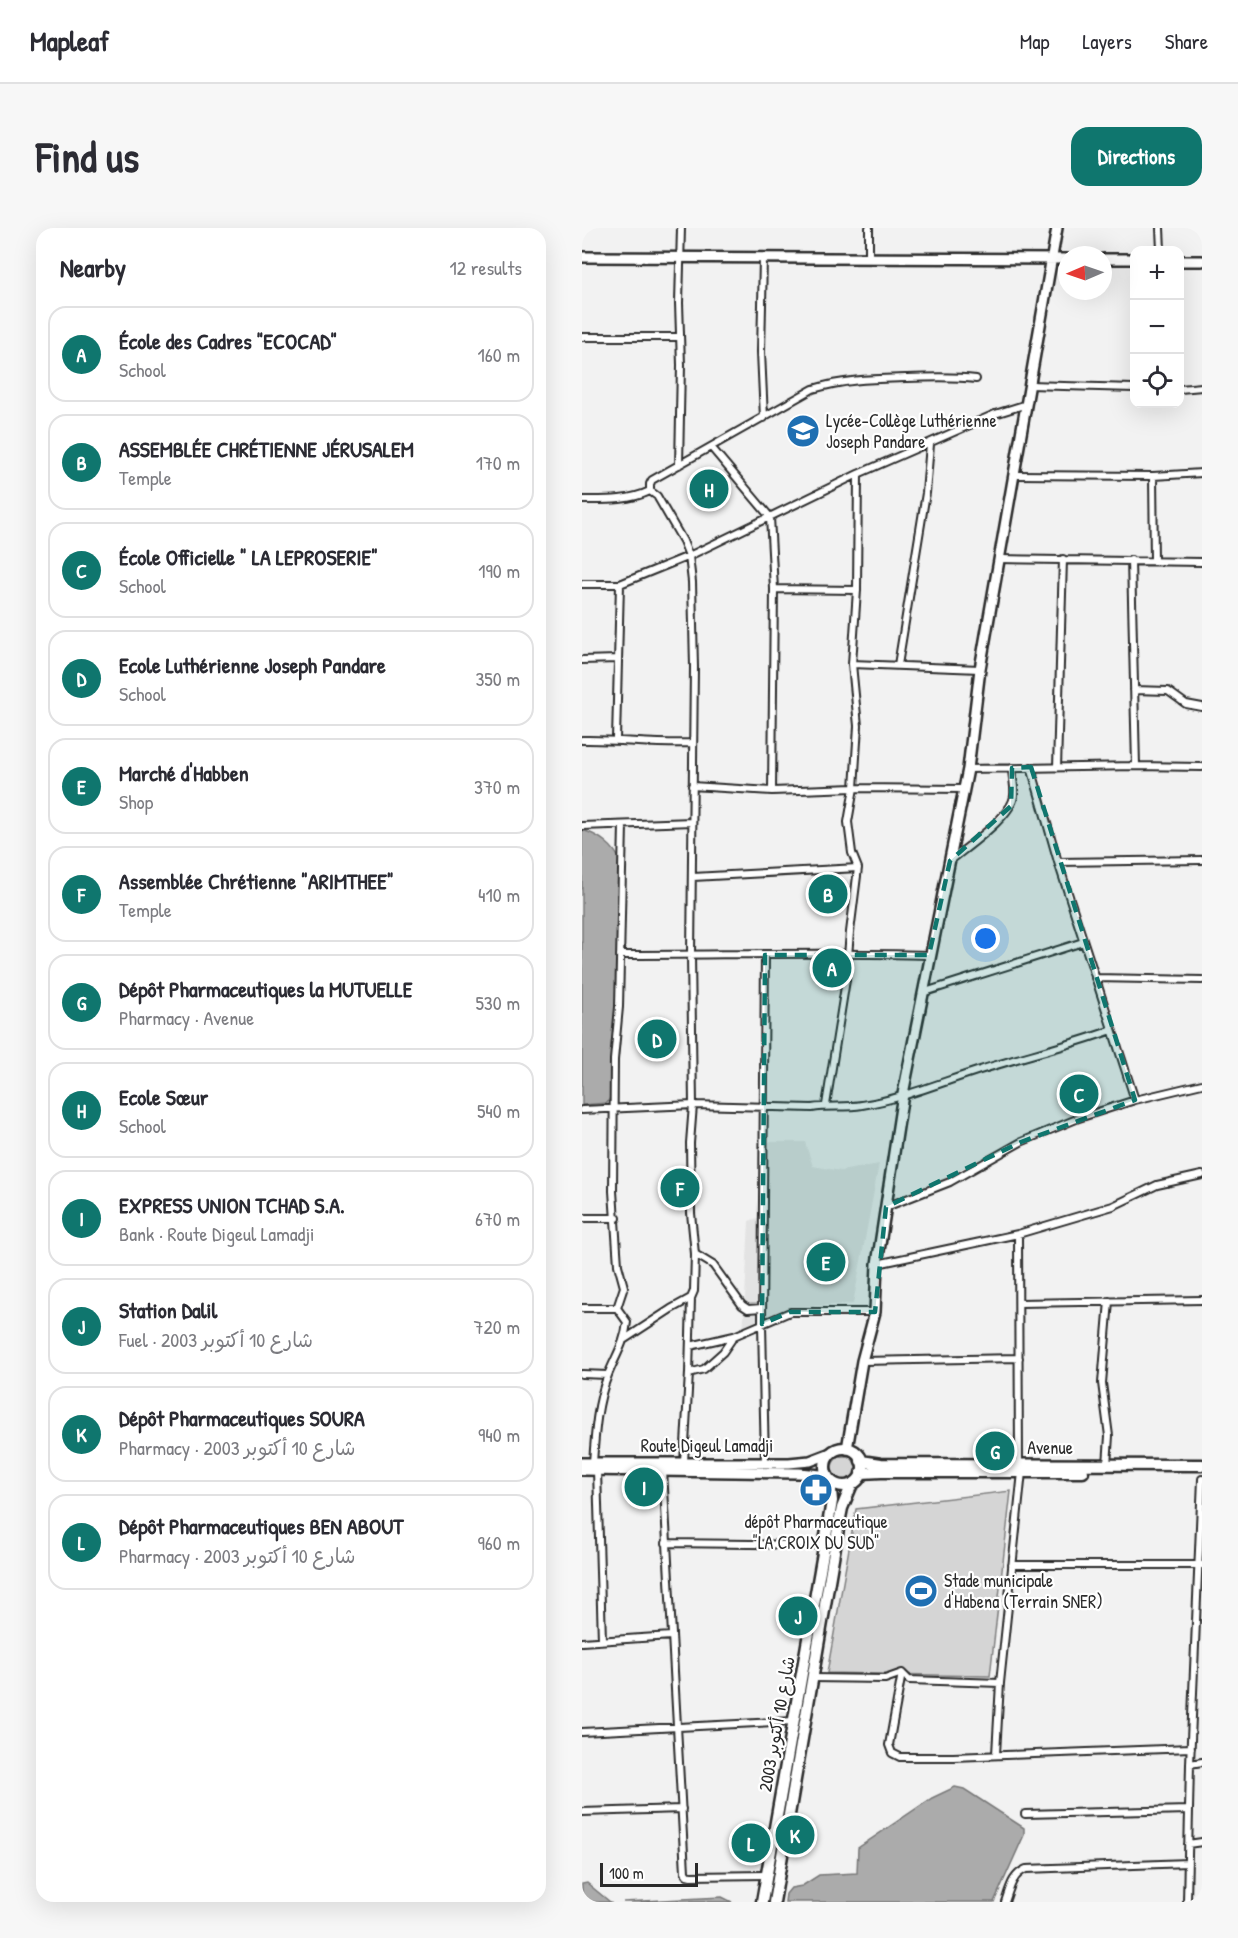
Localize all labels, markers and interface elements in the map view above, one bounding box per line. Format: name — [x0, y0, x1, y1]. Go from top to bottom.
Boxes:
text: Mapleaf — [30, 22, 109, 60]
text: Map — [1020, 27, 1049, 56]
text: Layers — [1082, 27, 1132, 56]
text: Share — [1165, 27, 1208, 56]
button: Directions — [1071, 127, 1202, 186]
text: Find us — [36, 128, 139, 185]
north arrow — [1058, 246, 1112, 300]
map controls — [1130, 246, 1184, 408]
button: + — [1130, 246, 1184, 300]
text: Nearby — [60, 250, 126, 285]
text: 12 results — [450, 254, 522, 281]
button: − — [1130, 300, 1184, 354]
text: École des Cadres "ECOCAD" — [119, 326, 337, 356]
text: A — [77, 341, 86, 368]
text: 160 m — [478, 341, 520, 368]
button: locate — [1130, 354, 1184, 408]
text: School — [119, 356, 166, 383]
place label: Lycée-Collège Luthérienne Joseph Pandare — [826, 408, 997, 454]
school or university icon: Lycée-Collège Luthérienne Joseph Pandare — [785, 413, 821, 449]
text: ASSEMBLÉE CHRÉTIENNE JÉRUSALEM — [119, 434, 414, 464]
text: B — [76, 449, 87, 476]
text: 170 m — [476, 449, 520, 476]
text: Temple — [119, 464, 172, 491]
pin: H — [690, 466, 728, 512]
text: École Officielle " LA LEPROSERIE" — [119, 542, 378, 572]
text: C — [76, 557, 87, 584]
text: 190 m — [478, 557, 520, 584]
text: School — [119, 572, 166, 599]
text: Ecole Luthérienne Joseph Pandare — [119, 650, 386, 680]
text: D — [77, 665, 86, 692]
text: 350 m — [475, 665, 520, 692]
text: School — [119, 680, 166, 707]
text: Marché d'Habben — [119, 758, 249, 788]
text: E — [77, 773, 86, 800]
text: 370 m — [474, 773, 520, 800]
text: Shop — [119, 788, 153, 815]
text: Assemblée Chrétienne "ARIMTHEE" — [119, 866, 394, 896]
pin: B — [808, 872, 848, 916]
text: F — [78, 881, 85, 908]
text: 410 m — [478, 881, 520, 908]
text: Temple — [119, 896, 172, 923]
your location — [971, 924, 1000, 953]
pin: A — [812, 946, 852, 990]
text: Dépôt Pharmaceutiques la MUTUELLE — [119, 974, 412, 1004]
text: G — [77, 989, 86, 1016]
text: 530 m — [475, 989, 520, 1016]
text: Pharmacy · Avenue — [119, 1004, 254, 1031]
pin: D — [638, 1016, 676, 1062]
pin: C — [1060, 1072, 1098, 1116]
text: Ecole Sœur — [119, 1082, 208, 1112]
text: H — [77, 1097, 86, 1124]
text: 540 m — [477, 1097, 520, 1124]
text: School — [119, 1112, 166, 1139]
pin: F — [660, 1166, 700, 1210]
text: EXPRESS UNION TCHAD S.A. — [119, 1190, 345, 1220]
text: I — [79, 1205, 84, 1232]
text: 670 m — [475, 1205, 520, 1232]
text: Bank · Route Digeul Lamadji — [119, 1220, 315, 1247]
pin: E — [806, 1240, 846, 1284]
text: Station Dalil — [119, 1295, 217, 1325]
text: J — [78, 1313, 85, 1340]
text: 720 m — [474, 1313, 520, 1340]
text: Fuel · شارع 10 أكتوبر 2003 — [119, 1326, 313, 1353]
text: Dépôt Pharmaceutiques SOURA — [119, 1403, 365, 1433]
text: K — [76, 1421, 87, 1448]
text: 940 m — [478, 1421, 520, 1448]
pin: G — [976, 1428, 1014, 1474]
street label: Route Digeul Lamadji — [641, 1433, 773, 1458]
text: Pharmacy · شارع 10 أكتوبر 2003 — [119, 1434, 356, 1461]
street label: Avenue — [1027, 1435, 1073, 1460]
pin: I — [624, 1464, 664, 1510]
pharmacy icon: dépôt Pharmaceutique "LA CROIX DU SUD" — [798, 1472, 834, 1508]
place label: dépôt Pharmaceutique "LA CROIX DU SUD" — [744, 1509, 888, 1555]
text: Dépôt Pharmaceutiques BEN ABOUT — [119, 1511, 404, 1541]
text: L — [78, 1529, 85, 1556]
text: 960 m — [478, 1529, 520, 1556]
text: Pharmacy · شارع 10 أكتوبر 2003 — [119, 1542, 356, 1569]
place label: Stade municipale d'Habena (Terrain SNER) — [944, 1568, 1103, 1614]
sports icon: Stade municipale d'Habena (Terrain SNER) — [903, 1573, 939, 1609]
pin: J — [778, 1594, 818, 1638]
street label: شارع 10 أكتوبر 2003 — [752, 1654, 801, 1793]
pin: K — [776, 1812, 814, 1858]
pin: L — [732, 1820, 770, 1866]
scale bar — [600, 1860, 698, 1888]
text: 100 m — [609, 1862, 644, 1884]

